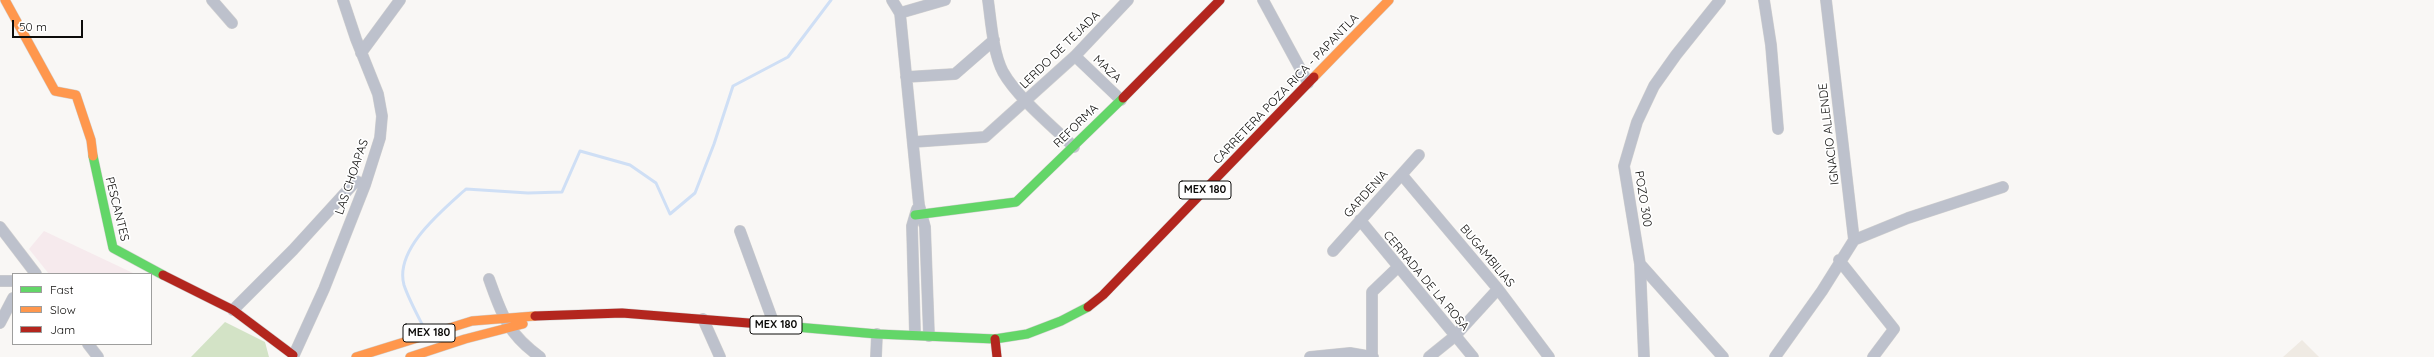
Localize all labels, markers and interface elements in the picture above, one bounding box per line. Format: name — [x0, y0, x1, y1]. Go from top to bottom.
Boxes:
street label: LERDO DE TEJADA — [1017, 8, 1103, 92]
street label: CARRETERA POZA RICA - PAPANTLA — [1210, 11, 1362, 167]
scale bar — [14, 12, 85, 38]
text: 50 m — [19, 19, 47, 34]
street label: MAZA — [1090, 52, 1124, 86]
street label: IGNACIO ALLENDE — [1816, 82, 1842, 186]
street label: REFORMA — [1051, 101, 1101, 151]
street label: LAS CHOAPAS — [332, 137, 372, 217]
street label: GARDENIA — [1341, 167, 1391, 221]
street label: POZO 300 — [1631, 170, 1655, 228]
street label: PESCANTES — [102, 175, 132, 243]
road number: MEX 180 — [1179, 181, 1231, 199]
street label: BUGAMBILIAS — [1457, 222, 1517, 290]
street label: CERRADA DE LA ROSA — [1380, 228, 1472, 334]
legend — [12, 273, 152, 345]
text: Fast — [50, 282, 74, 297]
text: Slow — [50, 302, 76, 317]
road number: MEX 180 — [750, 316, 802, 334]
text: Jam — [50, 322, 75, 337]
road number: MEX 180 — [403, 324, 455, 342]

